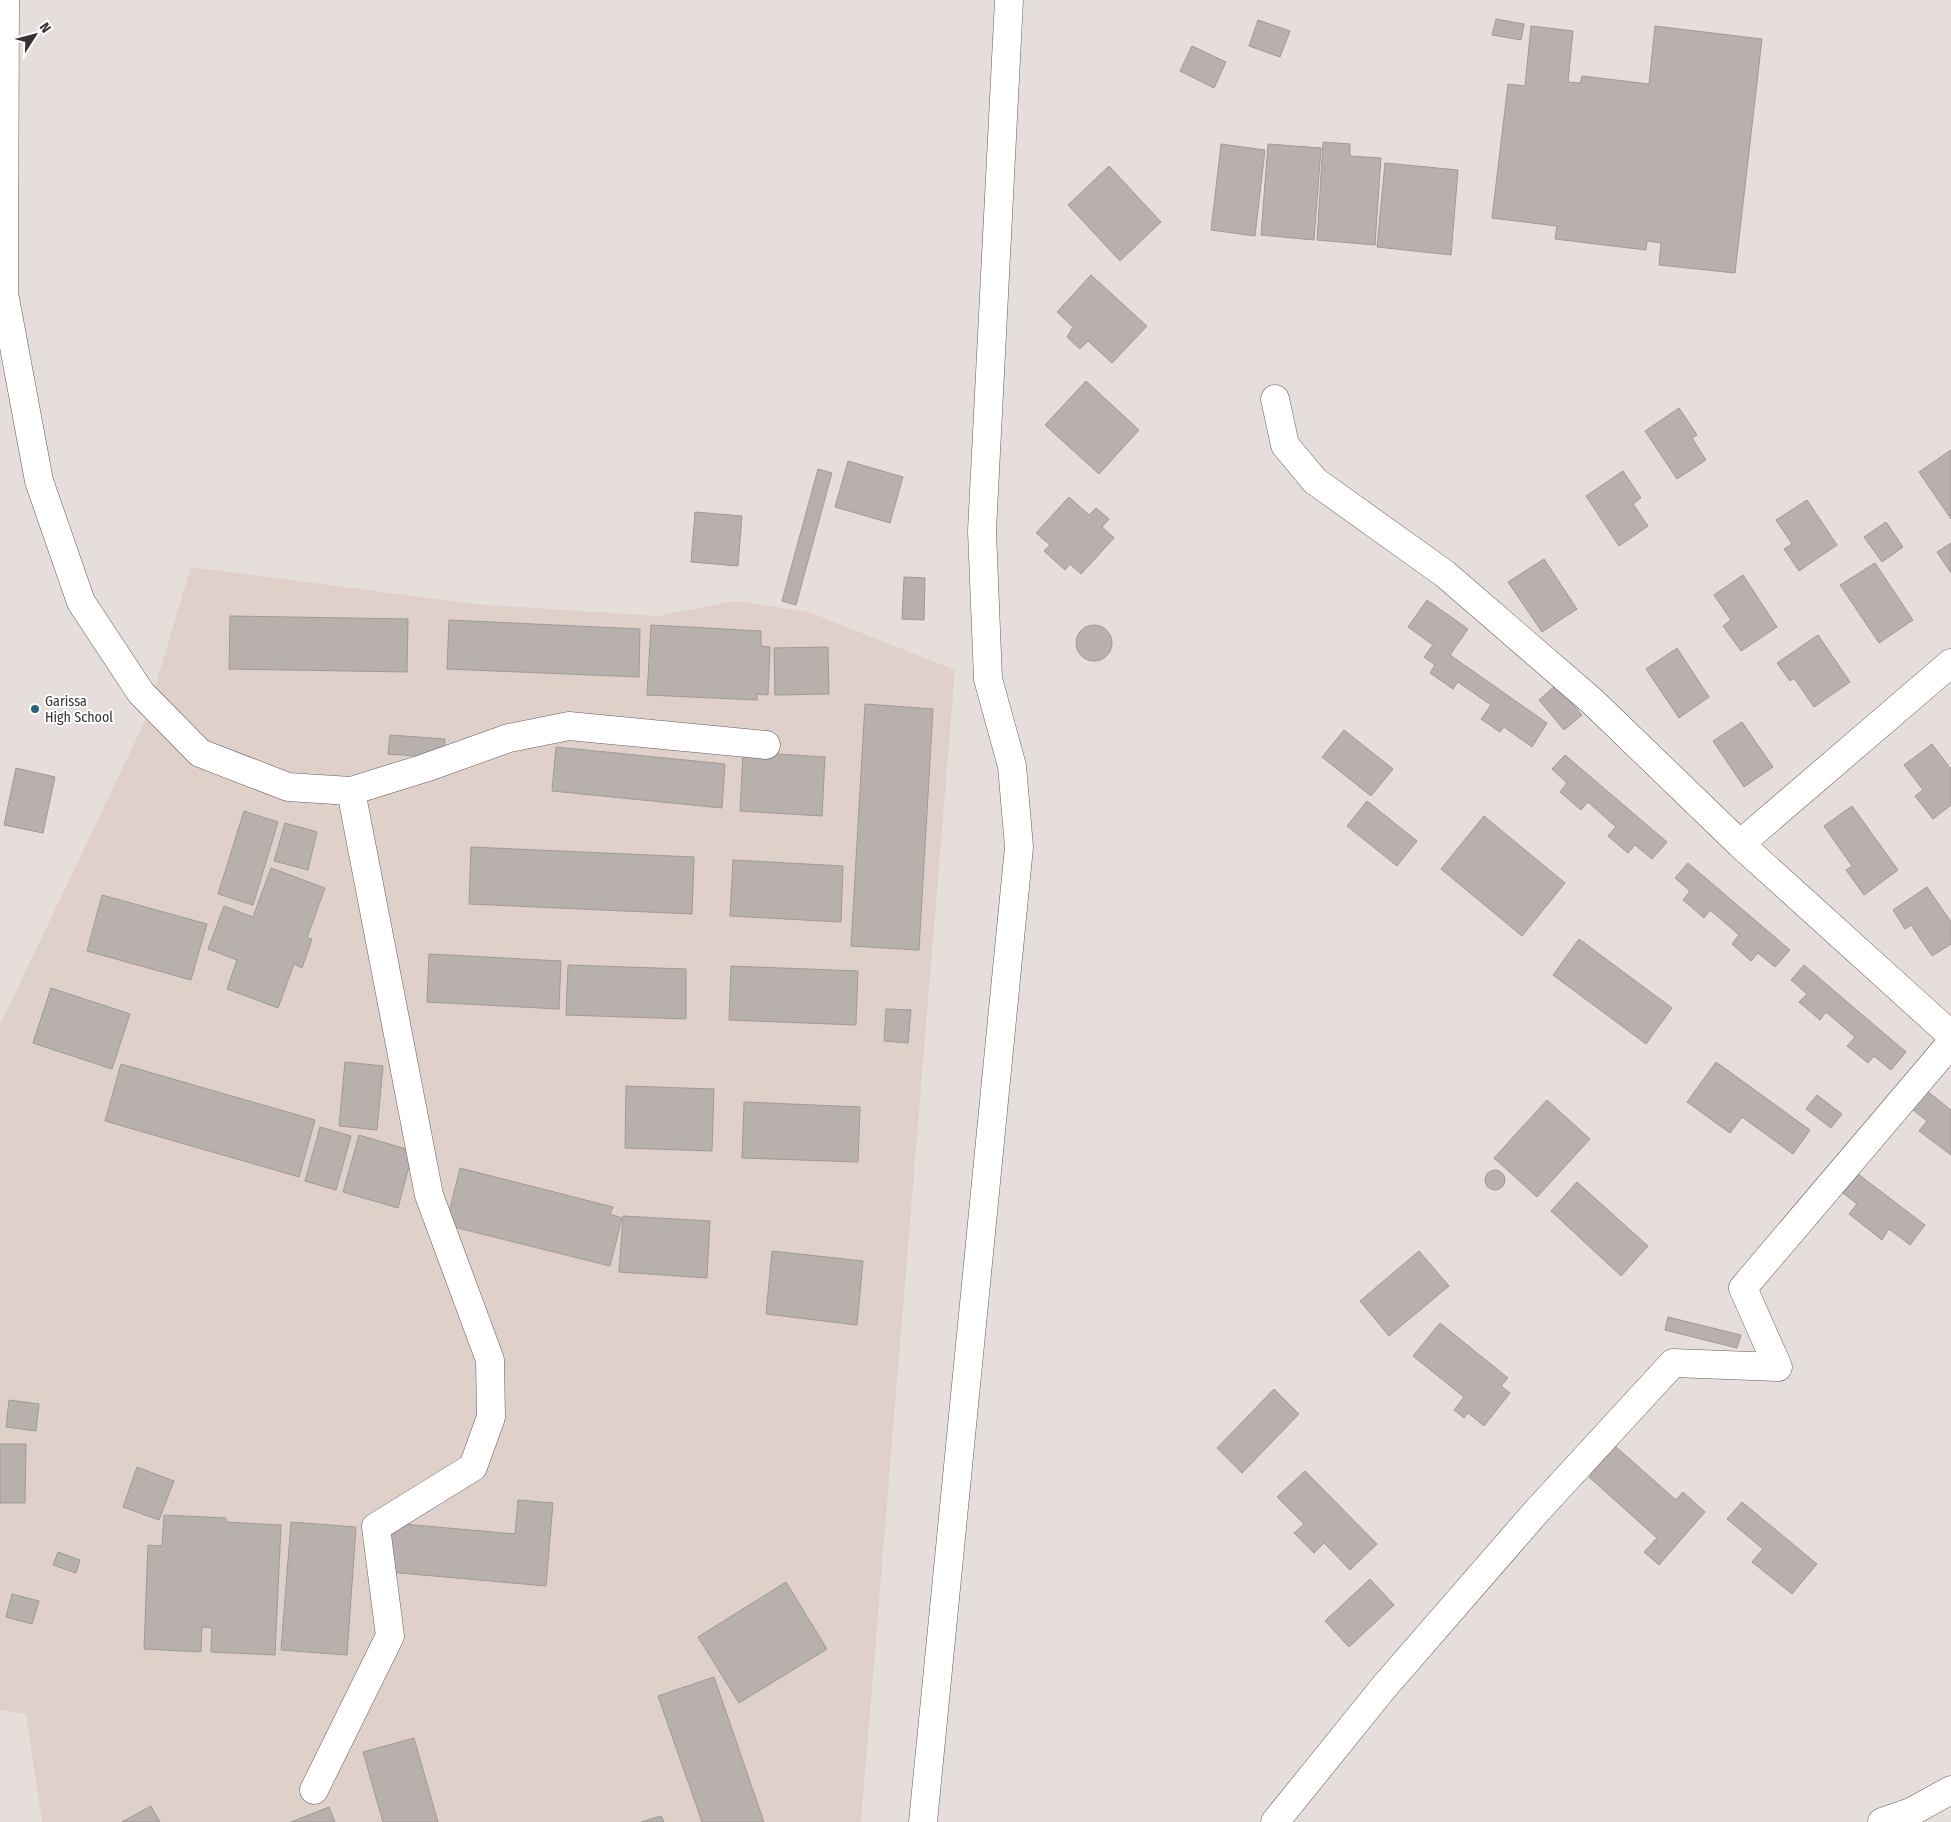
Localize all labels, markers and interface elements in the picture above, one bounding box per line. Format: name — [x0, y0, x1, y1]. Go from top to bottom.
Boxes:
north arrow — [10, 10, 60, 60]
text: N — [36, 19, 54, 36]
place label: Garissa High School — [45, 693, 113, 726]
marker: Garissa High School — [29, 703, 41, 715]

